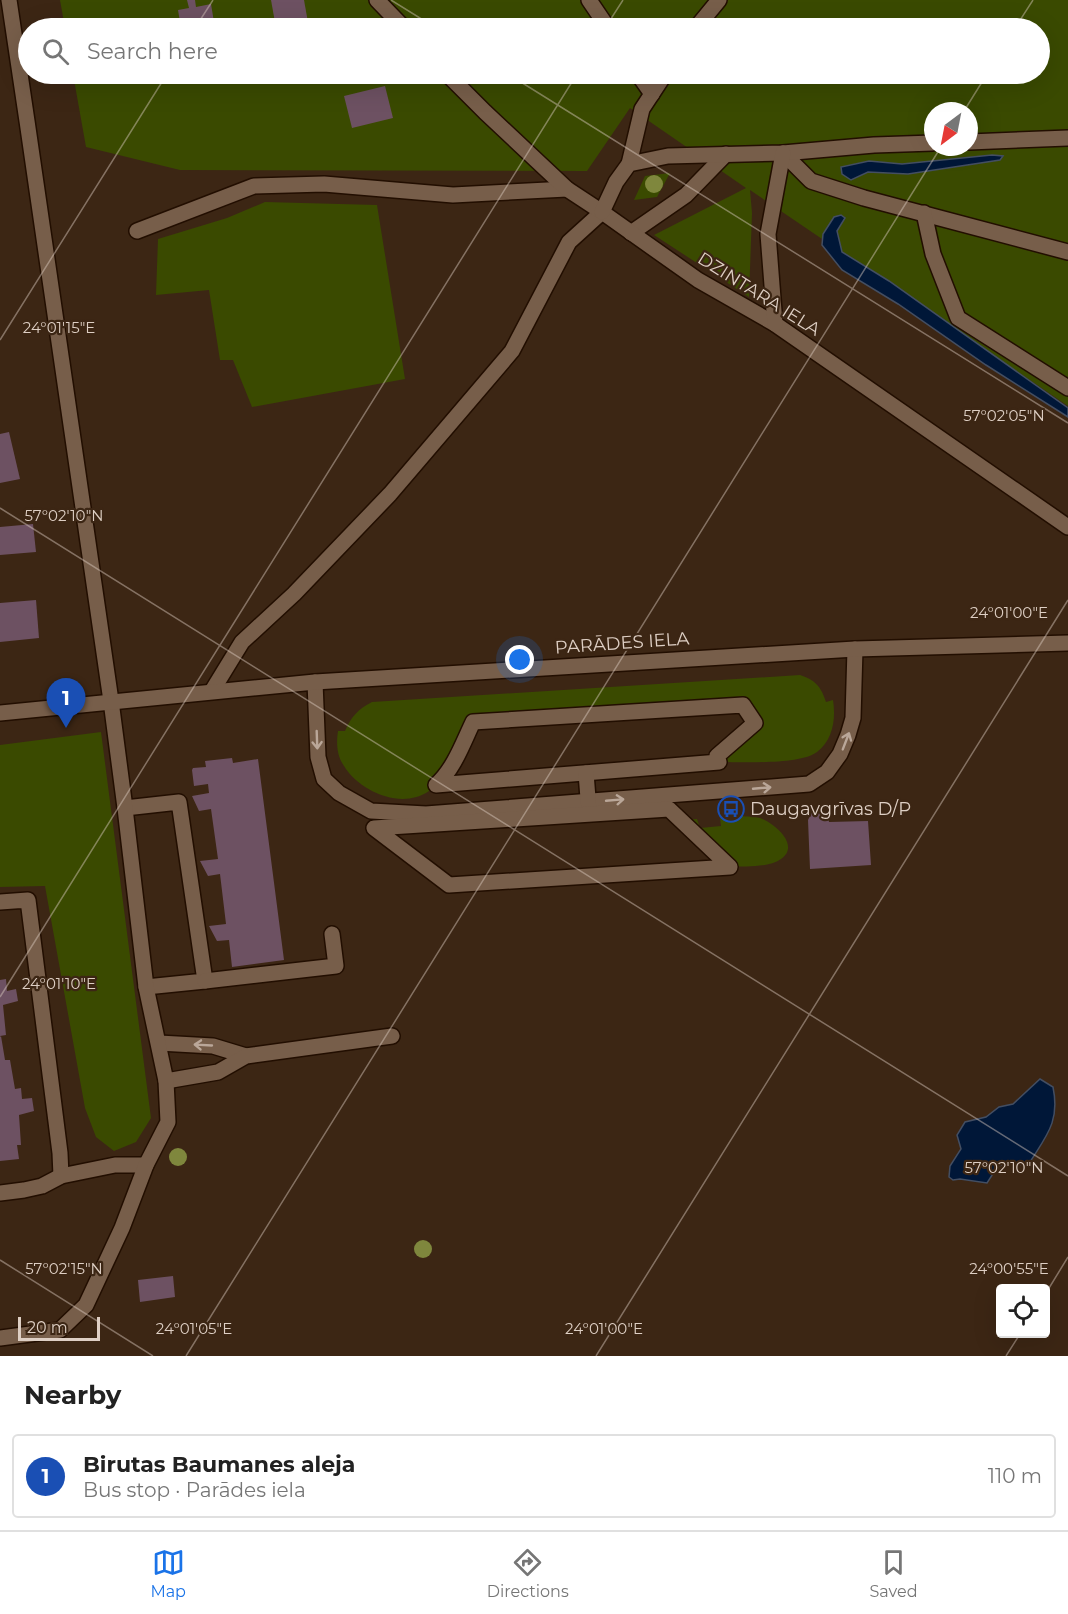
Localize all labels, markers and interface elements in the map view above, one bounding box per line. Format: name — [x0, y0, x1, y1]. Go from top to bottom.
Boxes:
search box — [18, 18, 1050, 84]
icon: search — [39, 35, 72, 68]
text: Search here — [87, 38, 218, 65]
north arrow — [924, 102, 978, 156]
street label: DZINTARA IELA — [693, 247, 825, 341]
text: 24°01'15"E — [23, 318, 95, 337]
text: 57°02'05"N — [963, 406, 1045, 425]
text: 57°02'10"N — [25, 506, 103, 525]
text: 24°01'00"E — [970, 603, 1048, 622]
street label: PARĀDES IELA — [554, 627, 690, 659]
your location — [505, 645, 534, 674]
pin: 1 — [46, 678, 86, 728]
one-way arrow — [312, 730, 323, 750]
one-way arrow — [841, 732, 852, 750]
one-way arrow — [752, 782, 772, 793]
one-way arrow — [605, 794, 625, 805]
bus stop icon: Daugavgrīvas D/P — [716, 794, 746, 824]
place label: Daugavgrīvas D/P — [750, 798, 911, 820]
text: 24°01'10"E — [22, 974, 96, 993]
one-way arrow — [194, 1040, 214, 1051]
text: 57°02'10"N — [965, 1158, 1043, 1177]
text: 57°02'15"N — [25, 1259, 103, 1278]
text: 24°00'55"E — [969, 1259, 1049, 1278]
map controls — [996, 1284, 1050, 1338]
button: locate — [996, 1284, 1050, 1338]
scale bar — [18, 1314, 100, 1342]
text: 20 m — [27, 1318, 68, 1337]
text: 24°01'05"E — [156, 1319, 232, 1338]
text: 24°01'00"E — [565, 1319, 643, 1338]
text: Nearby — [24, 1379, 121, 1411]
text: Birutas Baumanes aleja — [83, 1451, 355, 1478]
text: 1 — [42, 1464, 49, 1488]
text: 110 m — [988, 1464, 1042, 1488]
text: Bus stop · Parādes iela — [83, 1478, 306, 1502]
tab: Map — [150, 1546, 186, 1601]
tab: Directions — [487, 1546, 569, 1601]
tab: Saved — [870, 1546, 918, 1601]

